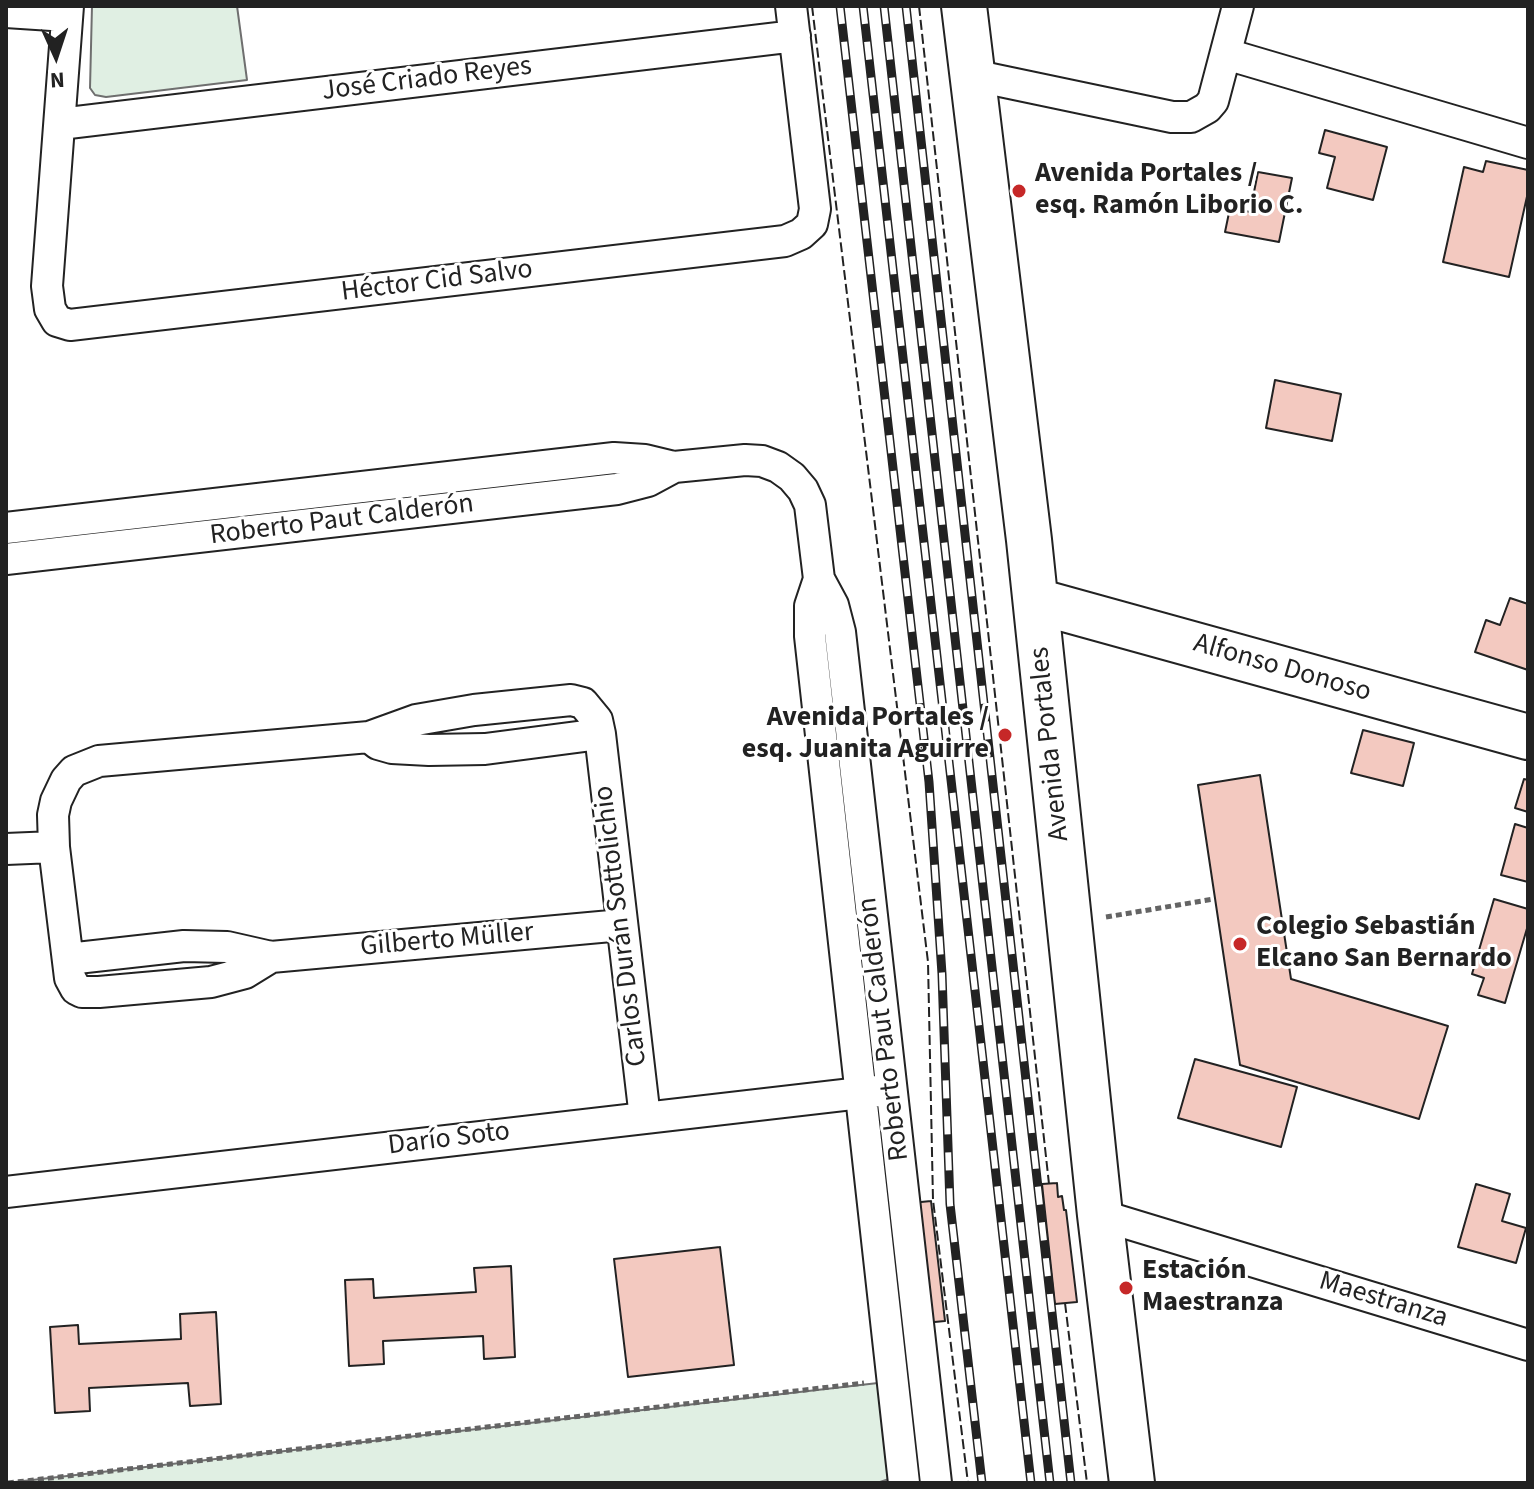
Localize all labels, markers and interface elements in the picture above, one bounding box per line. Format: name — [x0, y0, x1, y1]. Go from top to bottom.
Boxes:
north arrow — [16, 16, 96, 96]
street label: José Criado Reyes — [320, 50, 534, 110]
text: N — [49, 64, 65, 96]
place label: Avenida Portales / esq. Ramón Liborio C. — [1035, 158, 1303, 224]
marker: Avenida Portales / esq. Ramón Liborio C. — [1010, 182, 1028, 200]
street label: Héctor Cid Salvo — [339, 254, 535, 310]
street label: Roberto Paut Calderón — [208, 488, 476, 554]
street label: Alfonso Donoso — [1189, 628, 1375, 710]
street label: Avenida Portales — [1024, 645, 1078, 843]
place label: Avenida Portales / esq. Juanita Aguirre — [742, 702, 989, 768]
marker: Avenida Portales / esq. Juanita Aguirre — [996, 726, 1014, 744]
street label: Carlos Durán Sottolichio — [588, 784, 656, 1068]
street label: Roberto Paut Calderón — [852, 895, 918, 1163]
place label: Colegio Sebastián Elcano San Bernardo — [1256, 911, 1512, 977]
street label: Gilberto Müller — [359, 917, 535, 965]
marker: Colegio Sebastián Elcano San Bernardo — [1231, 935, 1249, 953]
street label: Darío Soto — [386, 1116, 512, 1164]
place label: Estación Maestranza — [1142, 1255, 1284, 1321]
street label: Maestranza — [1315, 1266, 1451, 1336]
marker: Estación Maestranza — [1117, 1279, 1135, 1297]

